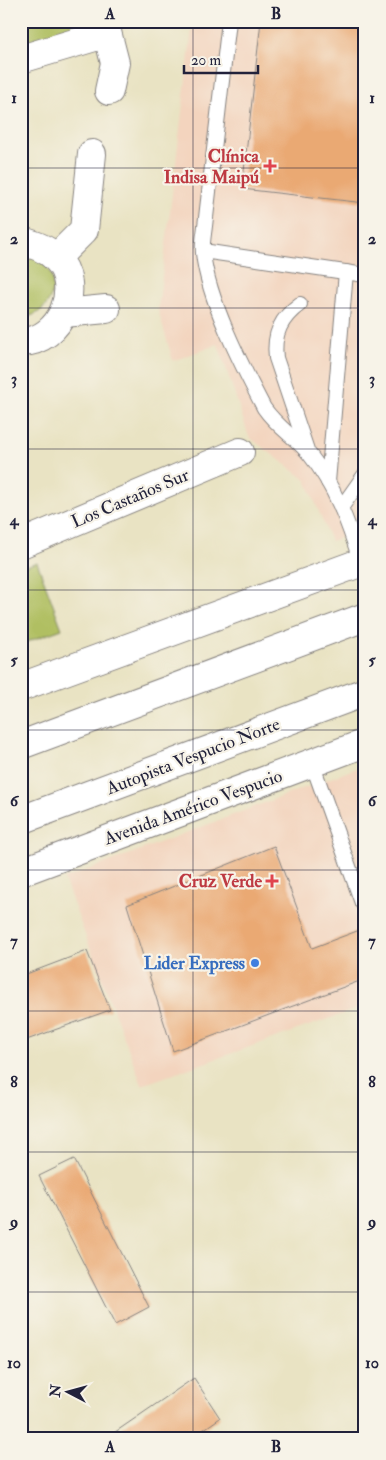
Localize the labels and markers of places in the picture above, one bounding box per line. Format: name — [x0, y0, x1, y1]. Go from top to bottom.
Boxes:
place label: Clínica Indisa Maipú — [164, 145, 260, 189]
marker: Clínica Indisa Maipú — [263, 159, 277, 173]
place label: Cruz Verde — [179, 870, 262, 893]
marker: Cruz Verde — [266, 875, 278, 887]
place label: Lider Express — [144, 952, 245, 975]
marker: Lider Express — [249, 957, 261, 969]

